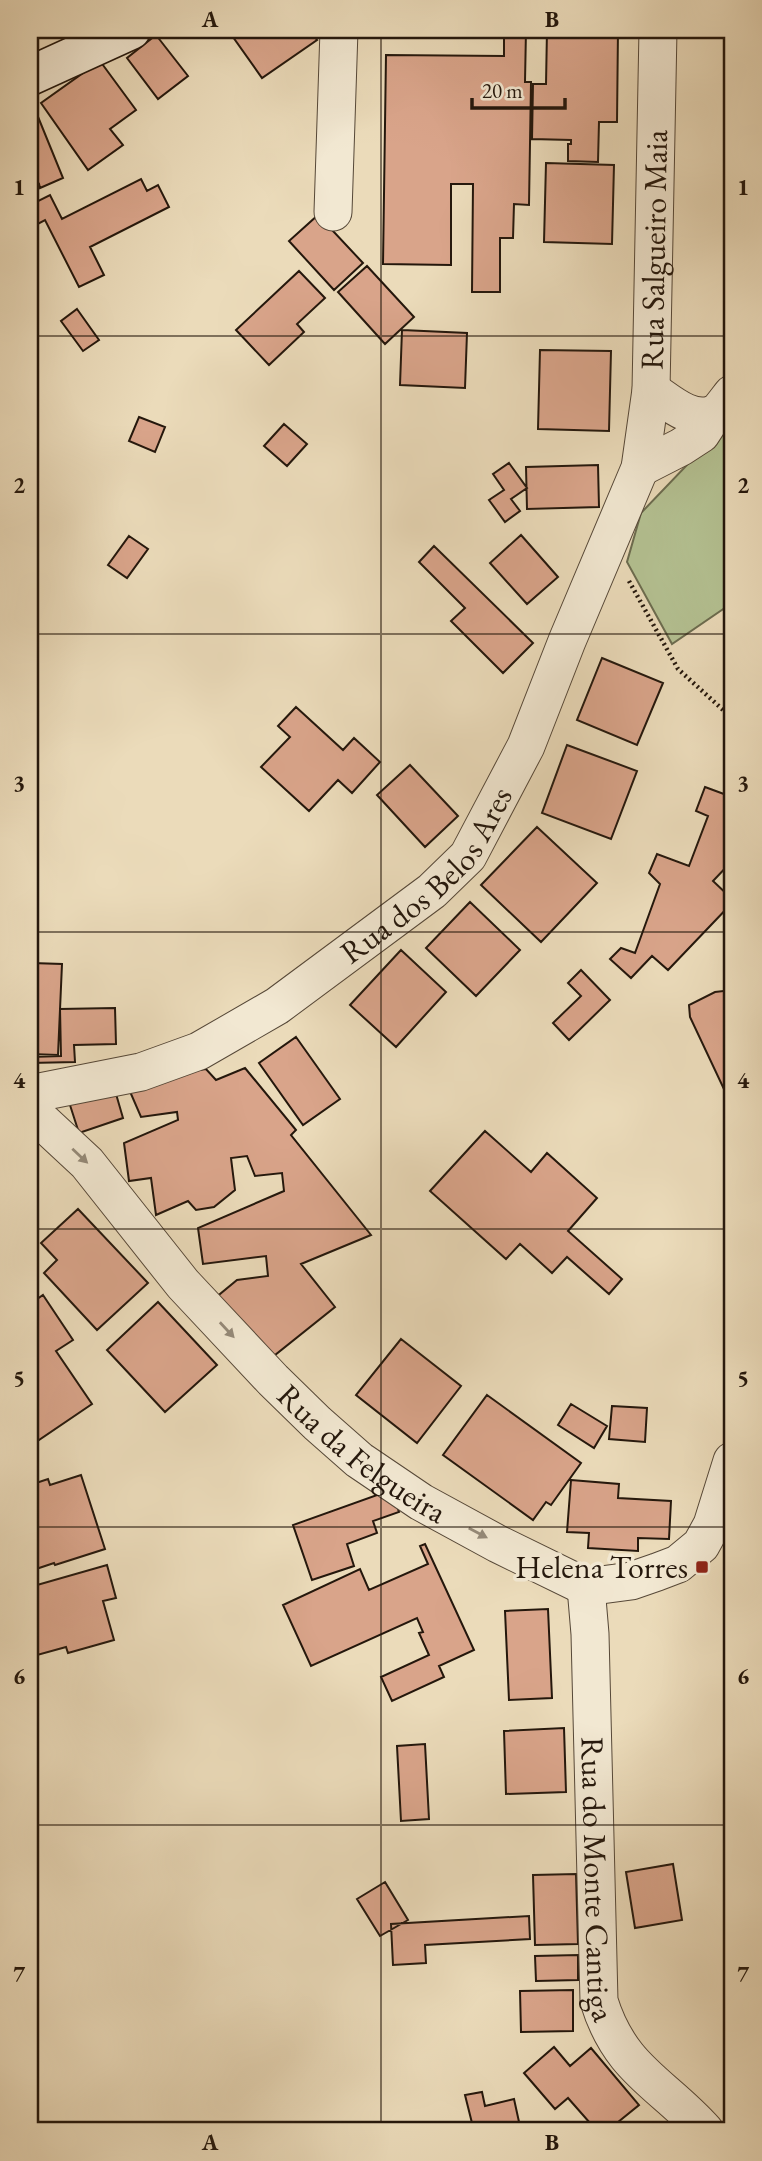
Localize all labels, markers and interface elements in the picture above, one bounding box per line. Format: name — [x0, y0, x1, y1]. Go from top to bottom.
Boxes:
text: A — [201, 4, 219, 34]
text: B — [545, 4, 559, 34]
scale bar — [472, 66, 564, 110]
text: 20 m — [482, 77, 523, 104]
street label: Rua Salgueiro Maia — [630, 129, 677, 370]
text: 1 — [13, 172, 25, 202]
text: 1 — [737, 172, 749, 202]
text: 2 — [13, 470, 25, 500]
text: 2 — [737, 470, 749, 500]
text: 3 — [13, 768, 25, 798]
text: 3 — [737, 768, 749, 798]
street label: Rua dos Belos Ares — [332, 780, 522, 973]
text: 4 — [13, 1065, 26, 1095]
text: 4 — [737, 1065, 750, 1095]
one-way arrow — [71, 1148, 88, 1164]
one-way arrow — [218, 1321, 234, 1338]
text: 5 — [13, 1363, 25, 1393]
text: 5 — [737, 1363, 749, 1393]
street label: Rua da Felgueira — [268, 1375, 454, 1533]
one-way arrow — [468, 1527, 488, 1539]
place label: Helena Torres — [515, 1546, 688, 1588]
marker: Helena Torres — [694, 1559, 710, 1575]
text: 6 — [13, 1661, 25, 1691]
text: 6 — [737, 1661, 749, 1691]
street label: Rua do Monte Cantiga — [572, 1736, 625, 2027]
text: 7 — [13, 1959, 26, 1989]
text: 7 — [737, 1959, 750, 1989]
text: A — [201, 2127, 219, 2157]
text: B — [545, 2127, 559, 2157]

